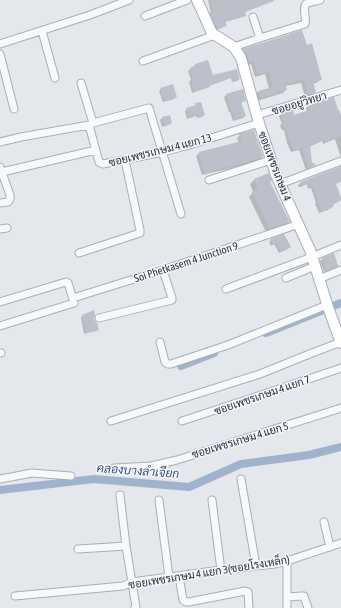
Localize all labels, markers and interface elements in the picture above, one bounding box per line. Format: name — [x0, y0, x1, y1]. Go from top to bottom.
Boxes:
street label: ซอยอยู่วิทยา — [270, 88, 328, 119]
street label: ซอยเพชรเกษม 4 — [256, 130, 294, 202]
street label: ซอยเพชรเกษม 4 แยก 13 — [107, 131, 213, 169]
street label: Soi Phetkasem 4 Junction 9 — [132, 239, 240, 285]
street label: ซอยเพชรเกษม 4 แยก 7 — [212, 373, 312, 417]
street label: ซอยเพชรเกษม 4 แยก 5 — [190, 420, 290, 460]
water label: คลองบางลำเจียก — [96, 460, 180, 481]
street label: ซอยเพชรเกษม 4 แยก 3(ซอยโรงเหล็ก) — [127, 550, 291, 591]

